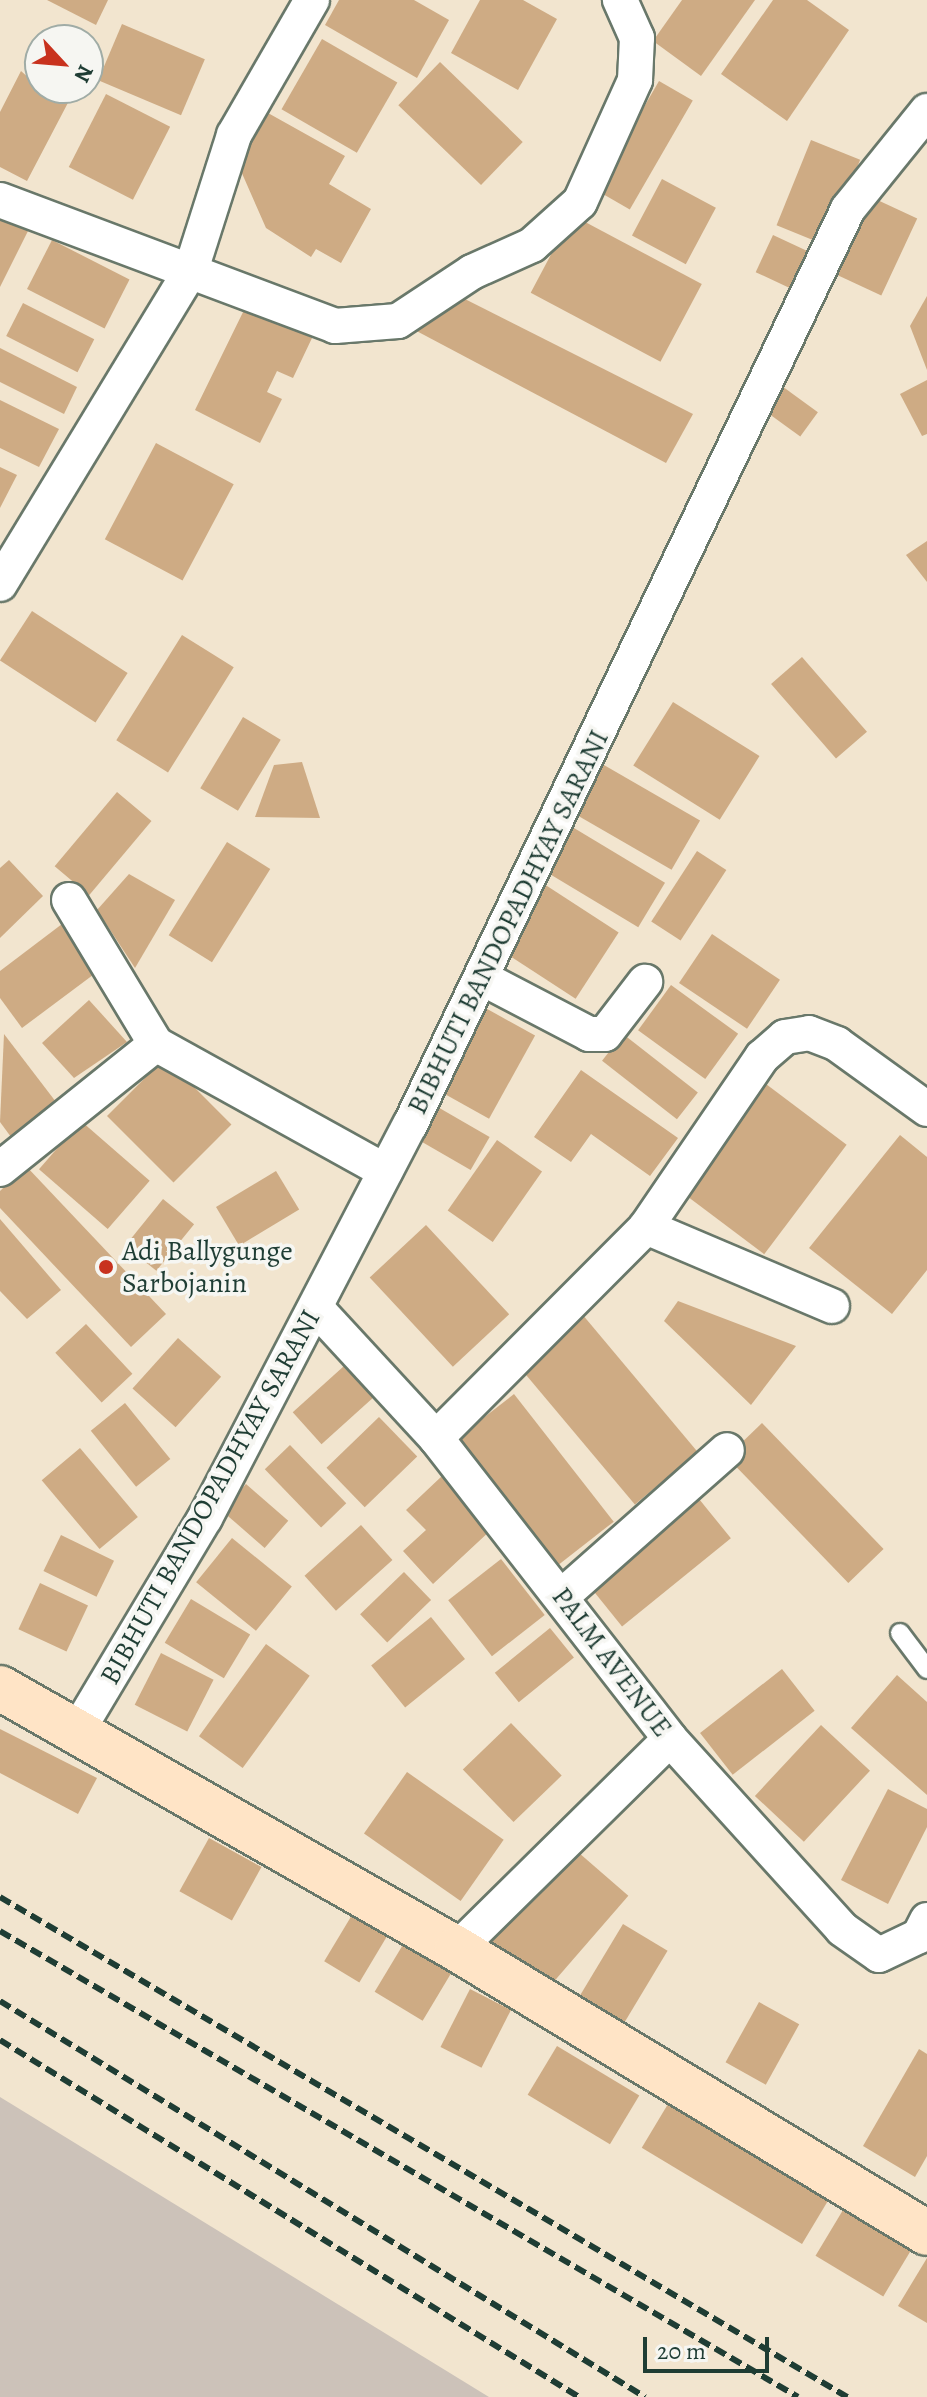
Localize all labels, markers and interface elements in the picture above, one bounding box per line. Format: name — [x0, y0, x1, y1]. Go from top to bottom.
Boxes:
north arrow — [24, 24, 104, 104]
text: N — [67, 60, 101, 87]
street label: BIBHUTI BANDOPADHYAY SARANI — [400, 724, 616, 1120]
place label: Adi Ballygunge Sarbojanin — [122, 1234, 293, 1300]
marker: Adi Ballygunge Sarbojanin — [97, 1258, 115, 1276]
street label: BIBHUTI BANDOPADHYAY SARANI — [93, 1304, 327, 1690]
street label: PALM AVENUE — [545, 1580, 679, 1744]
scale bar — [647, 2321, 773, 2371]
text: 20 m — [657, 2335, 706, 2367]

